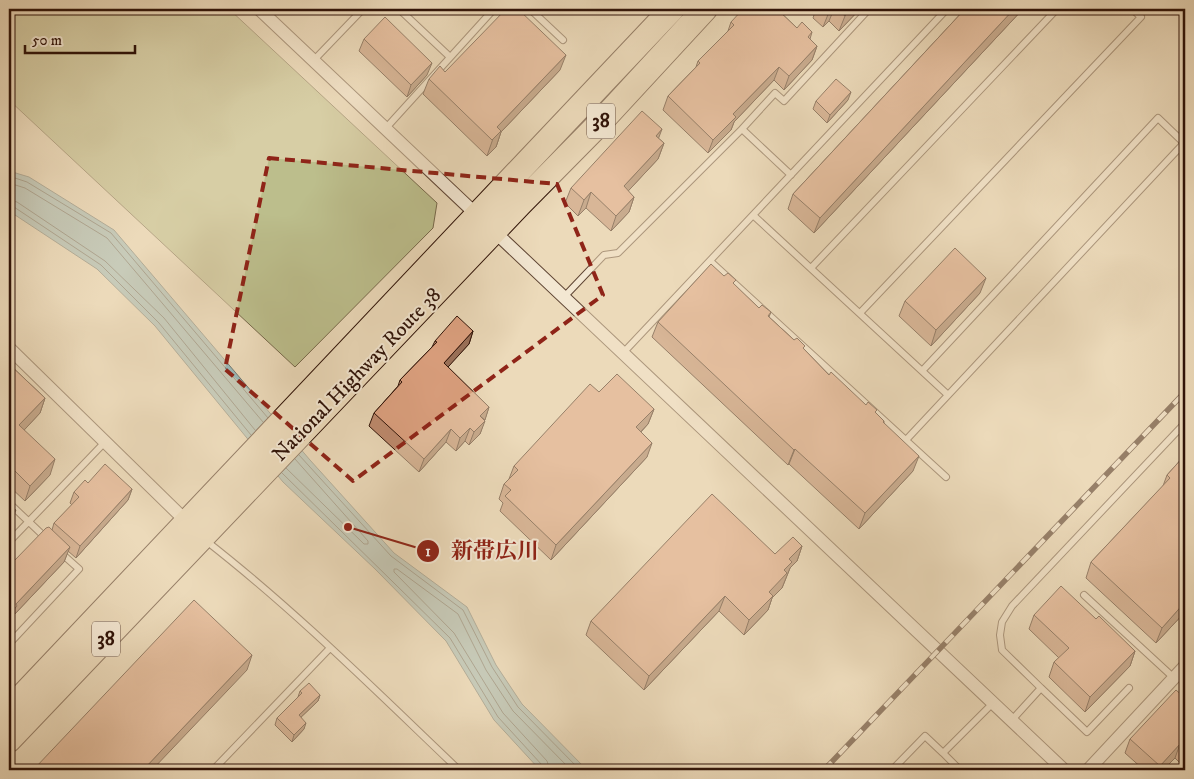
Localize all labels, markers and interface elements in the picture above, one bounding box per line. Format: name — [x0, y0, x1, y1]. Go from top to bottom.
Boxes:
scale bar — [25, 22, 135, 54]
text: 50 m — [32, 31, 62, 50]
road number: 38 — [587, 104, 615, 138]
street label: National Highway Route 38 — [267, 283, 447, 467]
callout: 新帯広川 — [416, 532, 549, 569]
text: 新帯広川 — [451, 538, 539, 565]
text: 1 — [425, 542, 431, 561]
road number: 38 — [92, 622, 120, 656]

